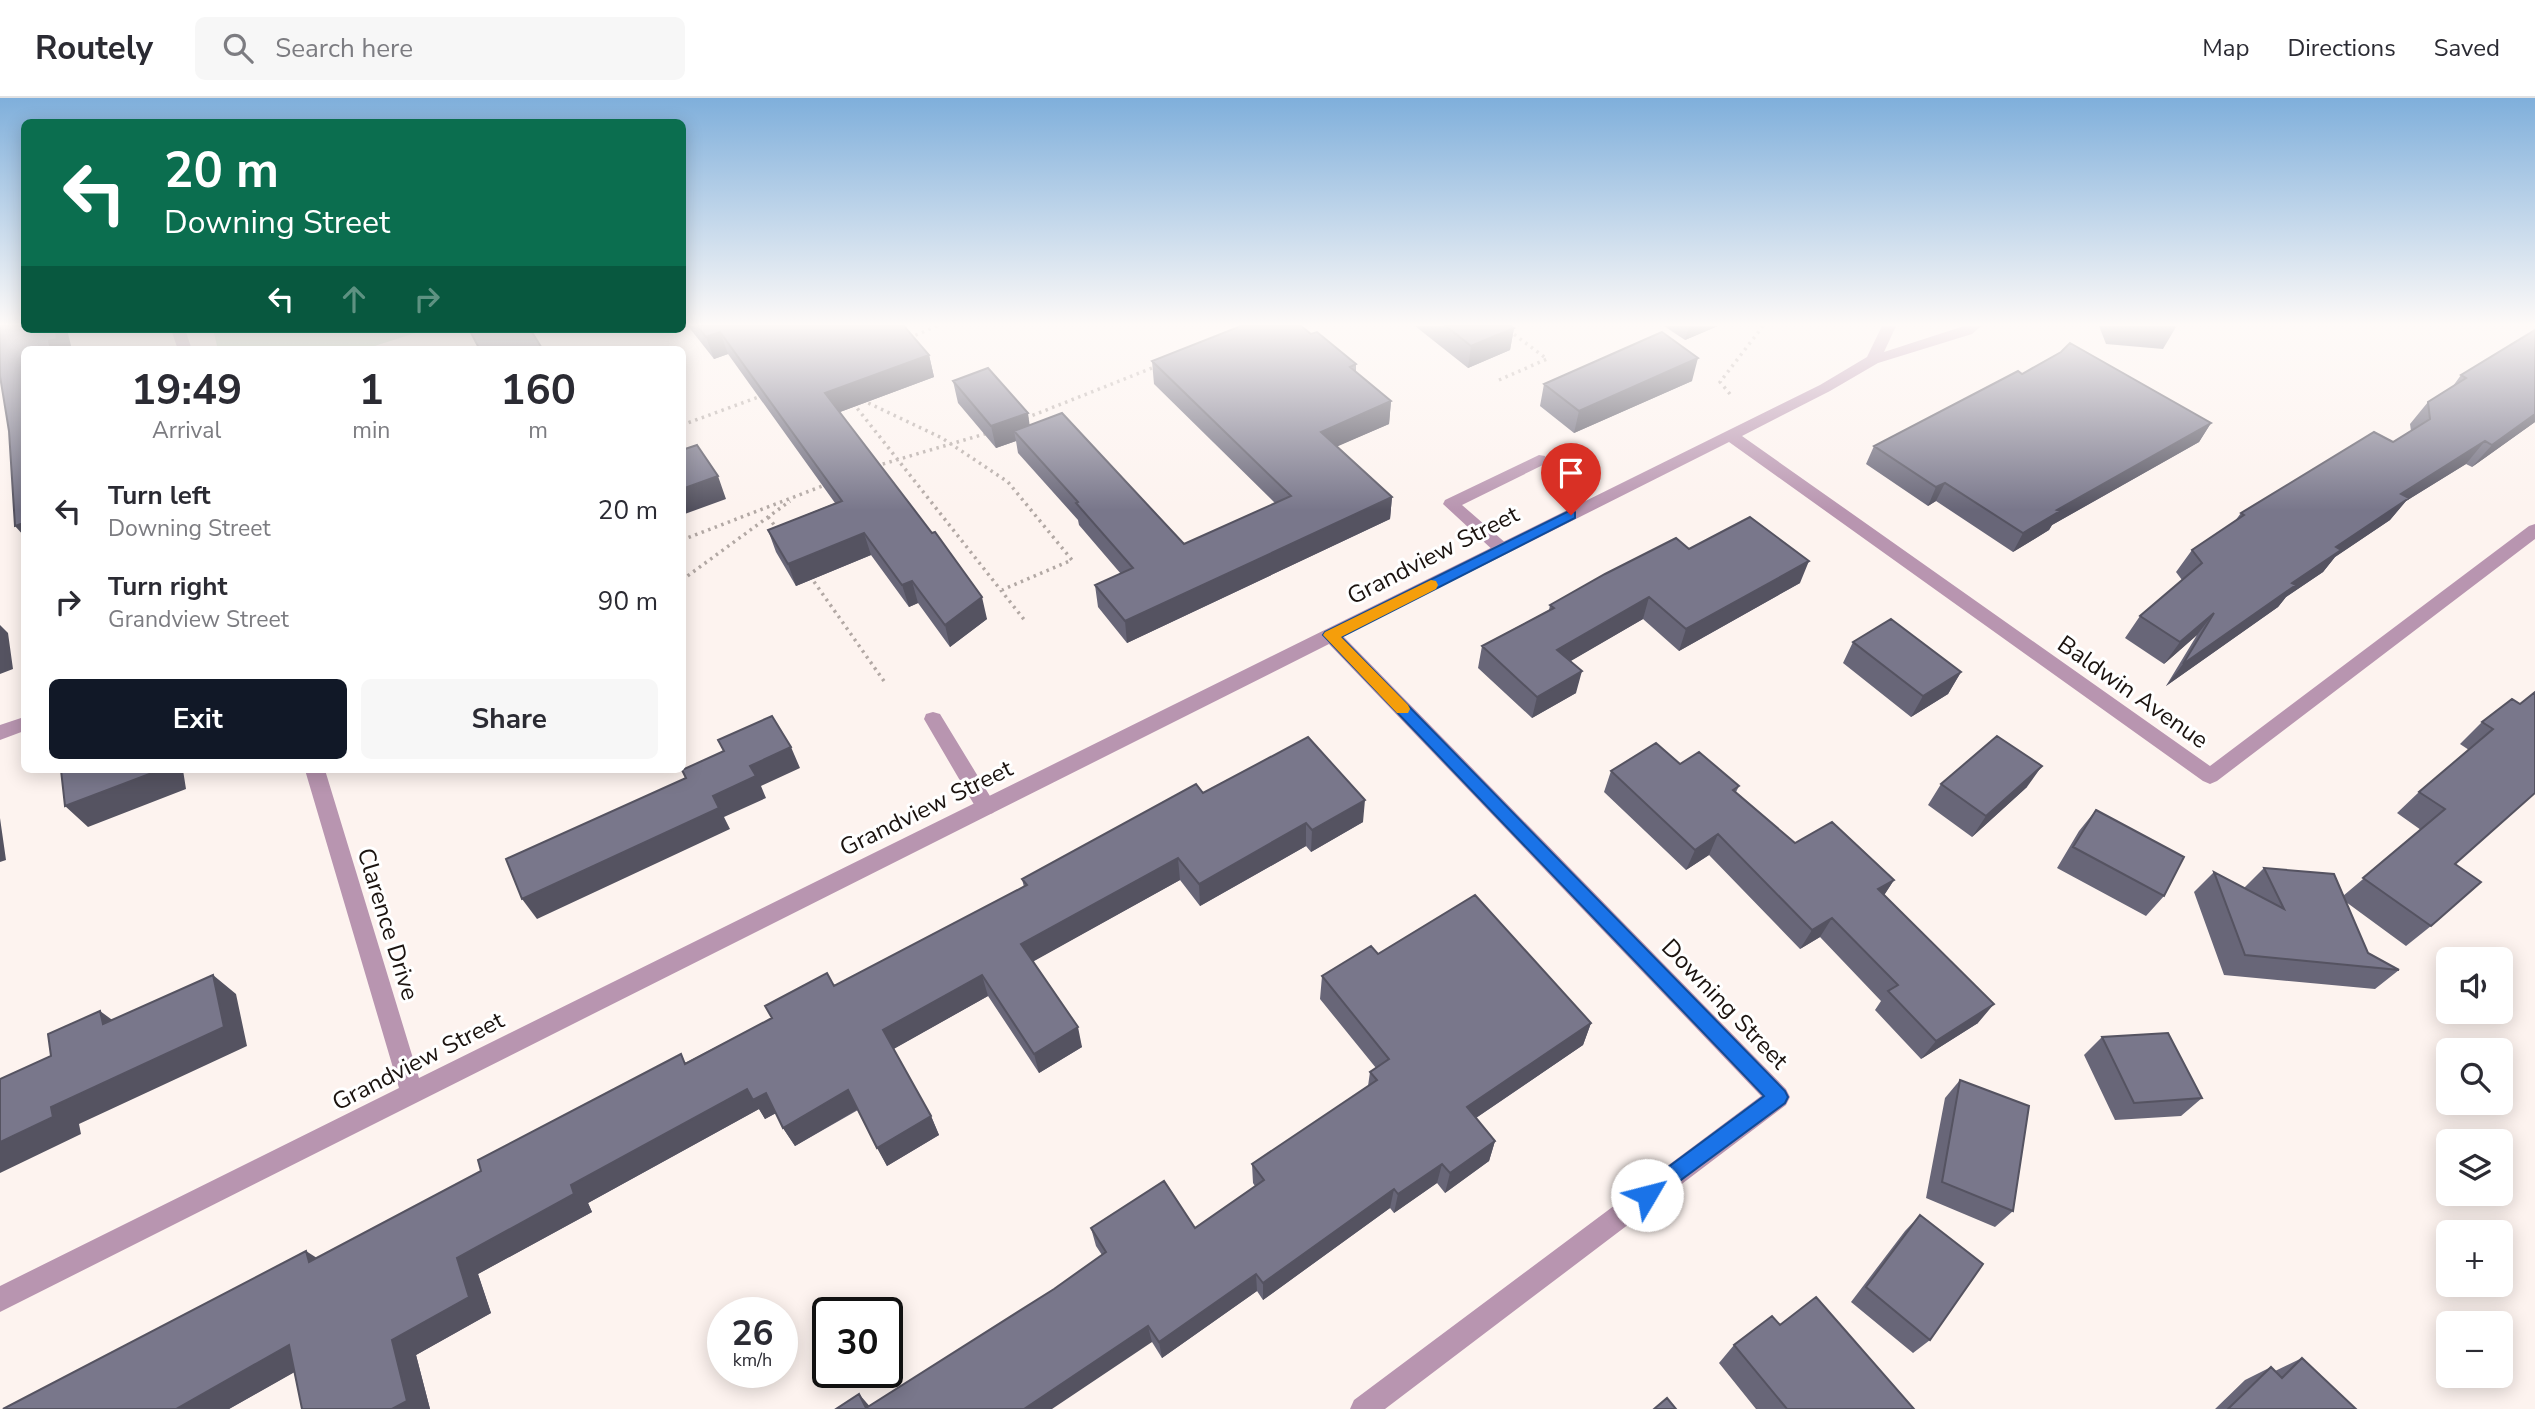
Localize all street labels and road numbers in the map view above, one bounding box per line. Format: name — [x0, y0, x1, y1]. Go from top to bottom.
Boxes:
street label: Grandview Street — [1342, 498, 1525, 612]
street label: Baldwin Avenue — [2051, 628, 2215, 756]
street label: Grandview Street — [834, 752, 1018, 864]
street label: Clarence Drive — [350, 844, 426, 1004]
street label: Downing Street — [1655, 932, 1796, 1077]
street label: Grandview Street — [327, 1004, 510, 1118]

